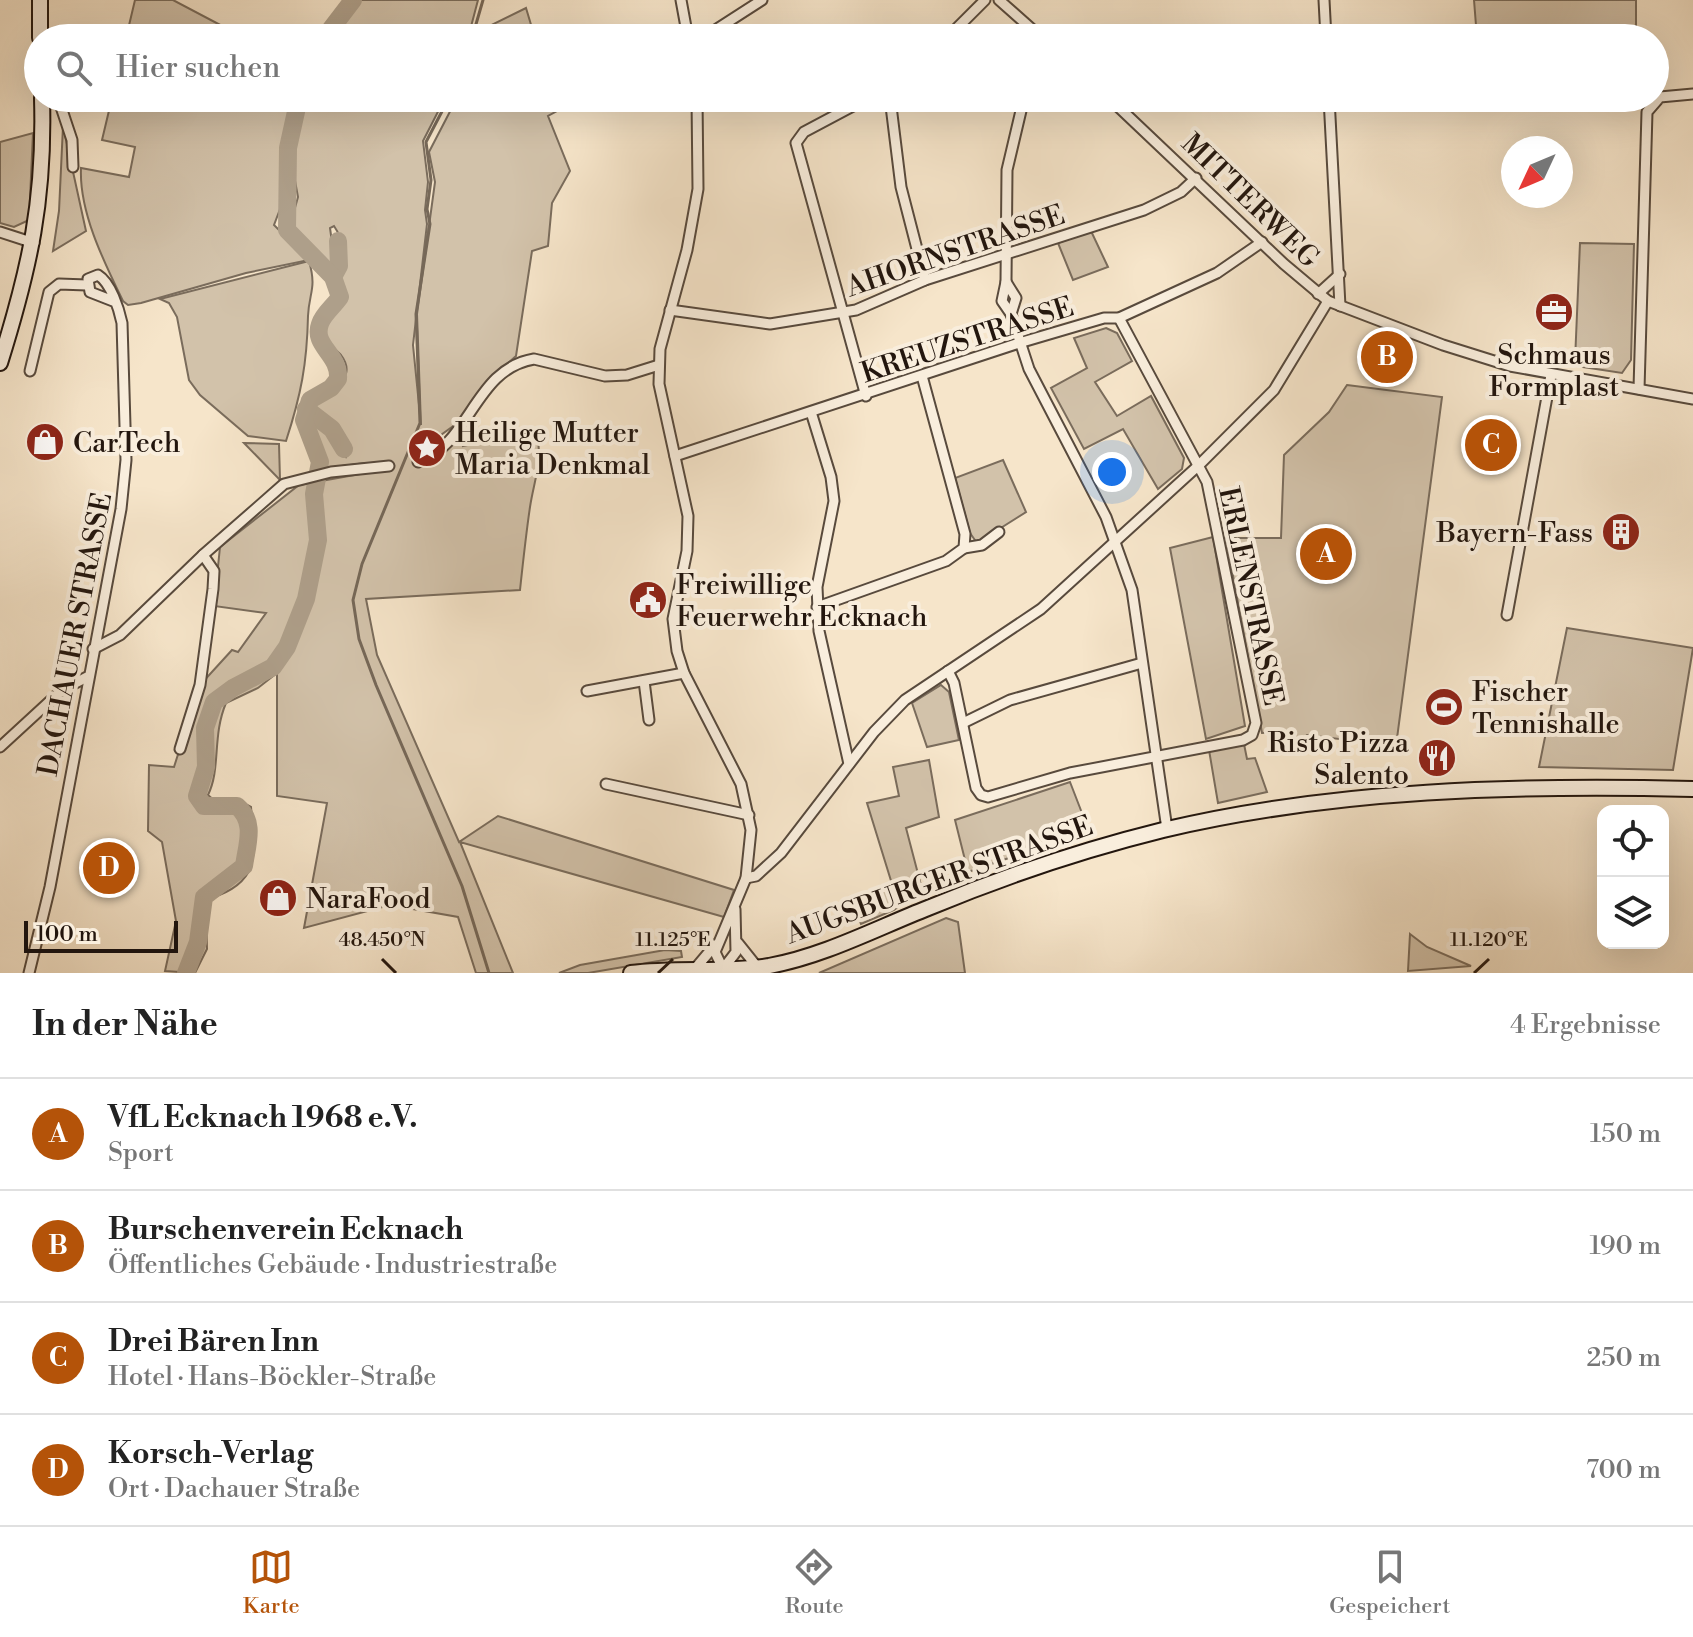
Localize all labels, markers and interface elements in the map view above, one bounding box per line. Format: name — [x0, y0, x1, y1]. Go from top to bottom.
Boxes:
search box — [24, 24, 1669, 112]
icon: search — [52, 46, 96, 90]
text: Hier suchen — [116, 49, 280, 87]
street label: MITTERWEG — [1174, 127, 1326, 276]
north arrow — [1501, 136, 1573, 208]
street label: AHORNSTRASSE — [841, 198, 1069, 306]
street label: KREUZSTRASSE — [857, 290, 1078, 391]
office icon: Schmaus Formplast — [1533, 291, 1575, 333]
pin: B — [1361, 327, 1413, 387]
place label: Schmaus Formplast — [1489, 338, 1619, 405]
pin: C — [1465, 415, 1517, 475]
place label: Heilige Mutter Maria Denkmal — [455, 416, 650, 483]
shop icon: CarTech — [24, 421, 66, 463]
place label: CarTech — [73, 426, 181, 461]
place icon: Heilige Mutter Maria Denkmal — [406, 427, 448, 469]
your location — [1092, 452, 1132, 492]
street label: ERLENSTRASSE — [1210, 484, 1291, 709]
street label: DACHAUER STRASSE — [31, 489, 120, 779]
building icon: Bayern-Fass — [1600, 511, 1642, 553]
place label: Bayern-Fass — [1435, 516, 1593, 551]
pin: A — [1300, 524, 1352, 584]
place label: Freiwillige Feuerwehr Ecknach — [676, 568, 928, 635]
public building icon: Freiwillige Feuerwehr Ecknach — [627, 579, 669, 621]
place label: Fischer Tennishalle — [1472, 675, 1620, 742]
sports icon: Fischer Tennishalle — [1423, 686, 1465, 728]
place label: Risto Pizza Salento — [1267, 726, 1410, 793]
restaurant icon: Risto Pizza Salento — [1416, 737, 1458, 779]
map controls — [1597, 805, 1669, 949]
button: locate — [1597, 805, 1669, 877]
street label: AUGSBURGER STRASSE — [780, 809, 1098, 953]
pin: D — [83, 838, 135, 898]
shop icon: NaraFood — [257, 877, 299, 919]
button: layers — [1597, 877, 1669, 949]
place label: NaraFood — [306, 882, 431, 917]
scale bar — [24, 917, 178, 953]
text: 100 m — [36, 921, 98, 948]
text: 48.450°N — [339, 928, 426, 953]
text: 11.125°E — [635, 928, 711, 953]
text: 11.120°E — [1450, 928, 1528, 953]
text: In der Nähe — [32, 1004, 218, 1046]
text: 4 Ergebnisse — [1510, 1009, 1661, 1041]
text: VfL Ecknach 1968 e.V. — [108, 1099, 418, 1137]
text: A — [49, 1118, 67, 1150]
text: 150 m — [1590, 1118, 1661, 1150]
text: Sport — [108, 1137, 174, 1169]
text: Burschenverein Ecknach — [108, 1211, 463, 1249]
text: B — [48, 1230, 68, 1262]
text: 190 m — [1590, 1230, 1661, 1262]
text: Öffentliches Gebäude · Industriestraße — [108, 1249, 557, 1281]
text: Drei Bären Inn — [108, 1323, 319, 1361]
text: C — [49, 1342, 67, 1374]
text: 250 m — [1586, 1342, 1661, 1374]
text: Hotel · Hans-Böckler-Straße — [108, 1361, 436, 1393]
text: Korsch-Verlag — [108, 1435, 313, 1473]
text: D — [48, 1454, 68, 1486]
text: 700 m — [1586, 1454, 1661, 1486]
text: Ort · Dachauer Straße — [108, 1473, 360, 1505]
tab: Karte — [243, 1545, 300, 1620]
tab: Route — [785, 1545, 844, 1620]
tab: Gespeichert — [1329, 1545, 1450, 1620]

